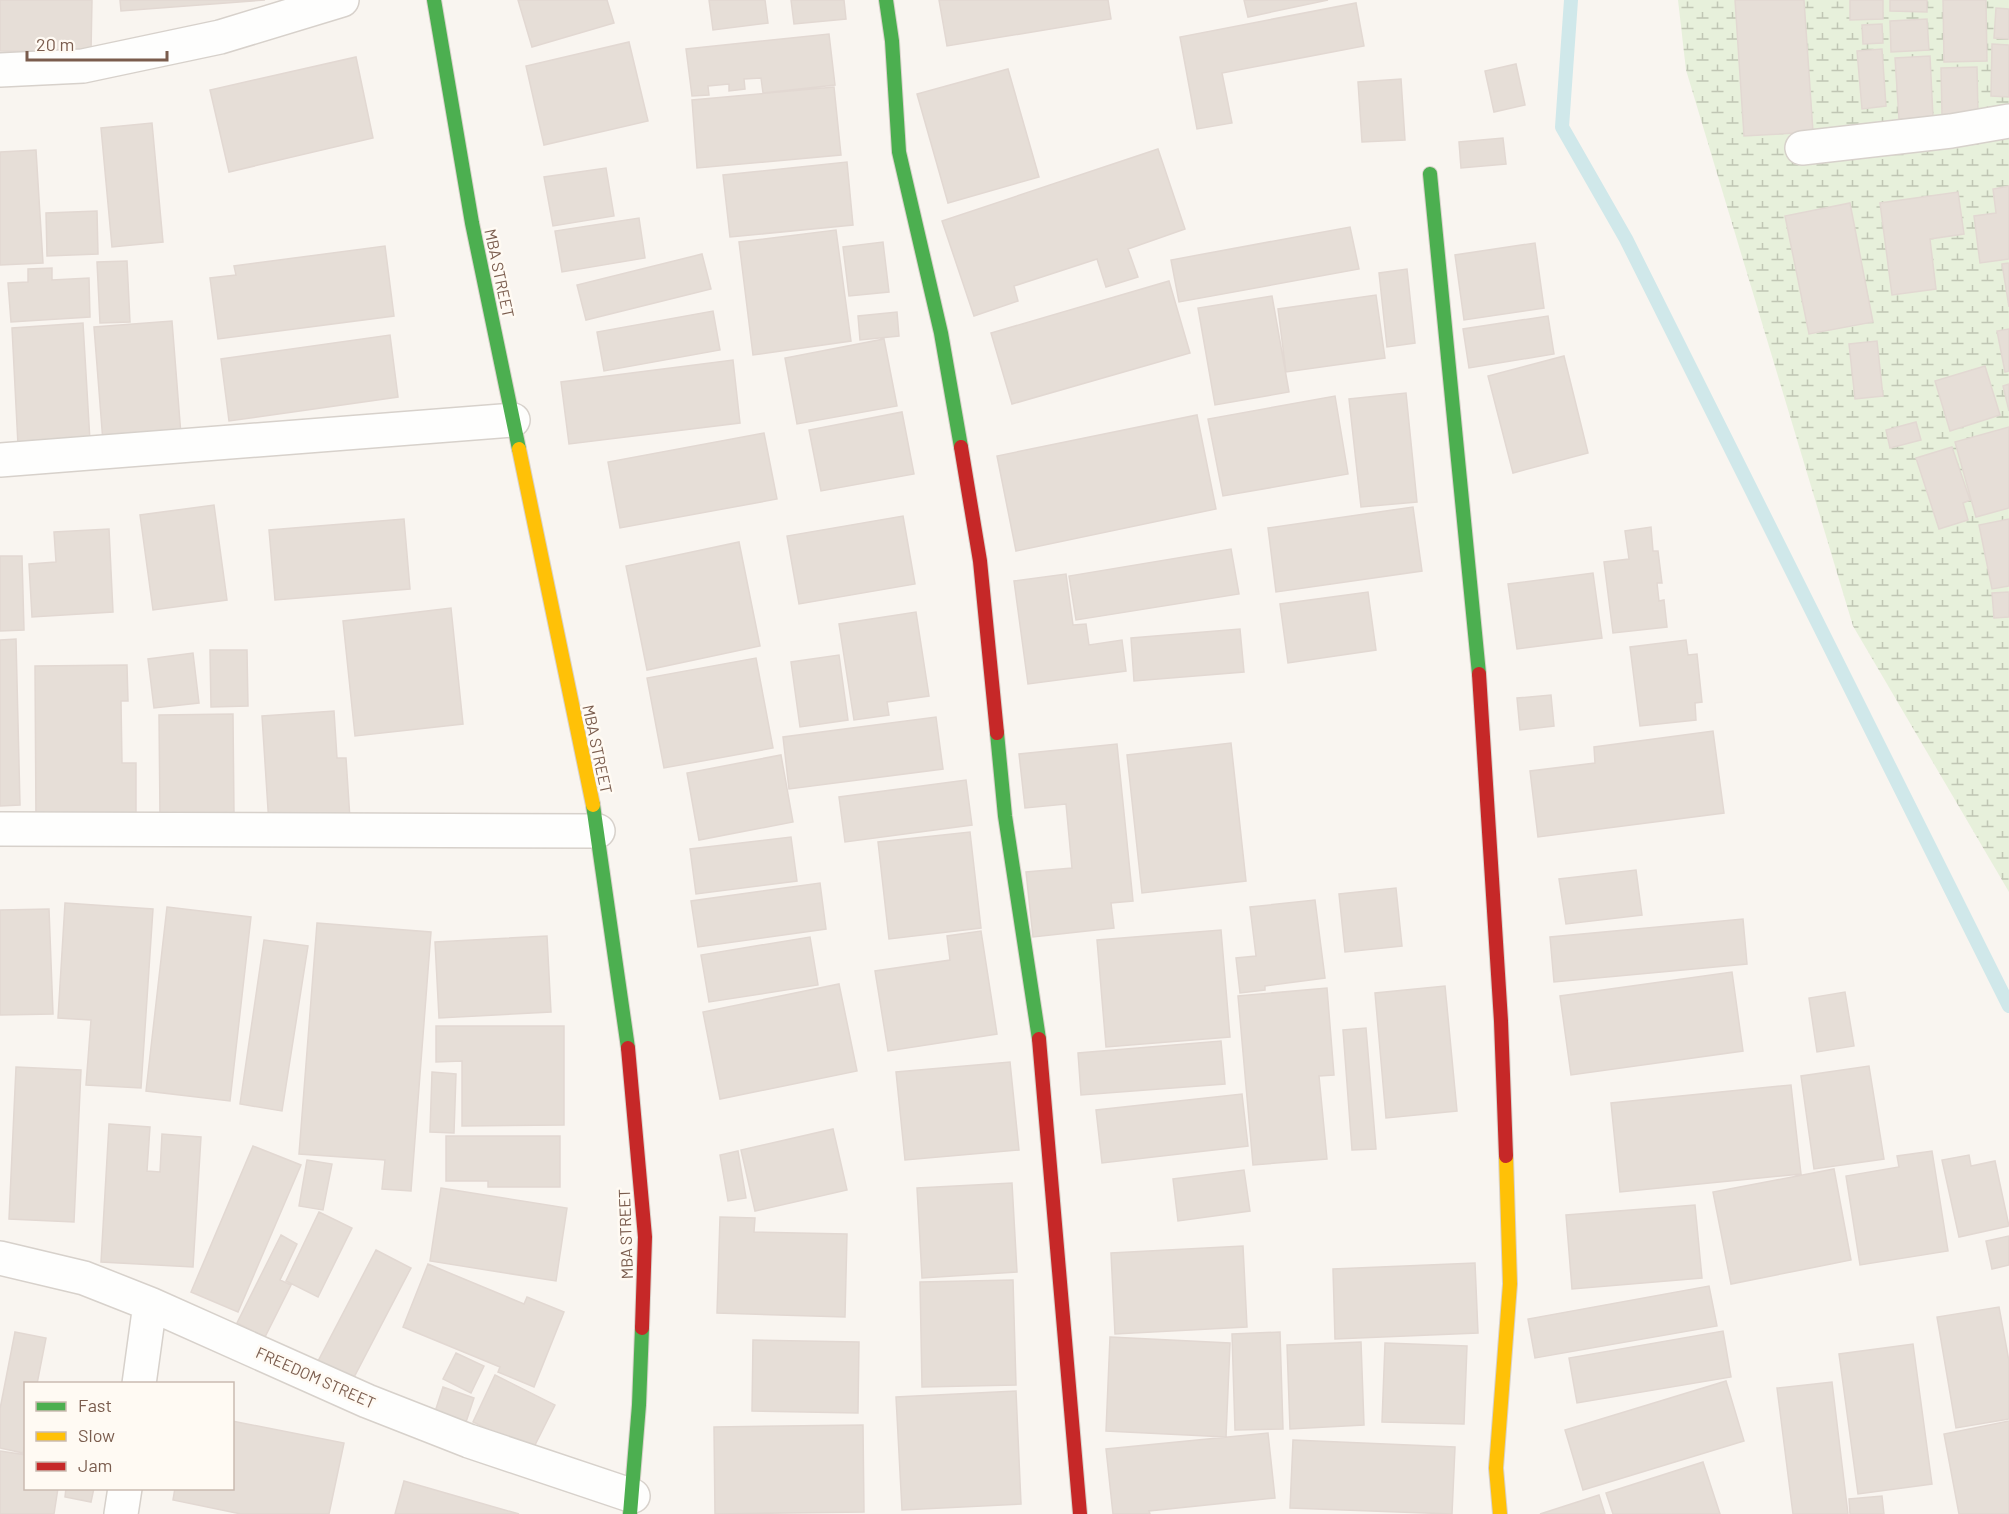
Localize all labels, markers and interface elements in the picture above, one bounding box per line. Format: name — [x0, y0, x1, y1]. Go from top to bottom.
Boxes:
scale bar — [27, 24, 166, 62]
text: 20 m — [36, 33, 74, 55]
street label: MBA STREET — [481, 227, 519, 319]
street label: MBA STREET — [579, 703, 617, 795]
street label: MBA STREET — [614, 1189, 636, 1279]
street label: FREEDOM STREET — [253, 1342, 379, 1412]
legend — [24, 1382, 234, 1490]
text: Fast — [78, 1394, 112, 1416]
text: Slow — [78, 1424, 115, 1446]
text: Jam — [78, 1454, 112, 1476]

